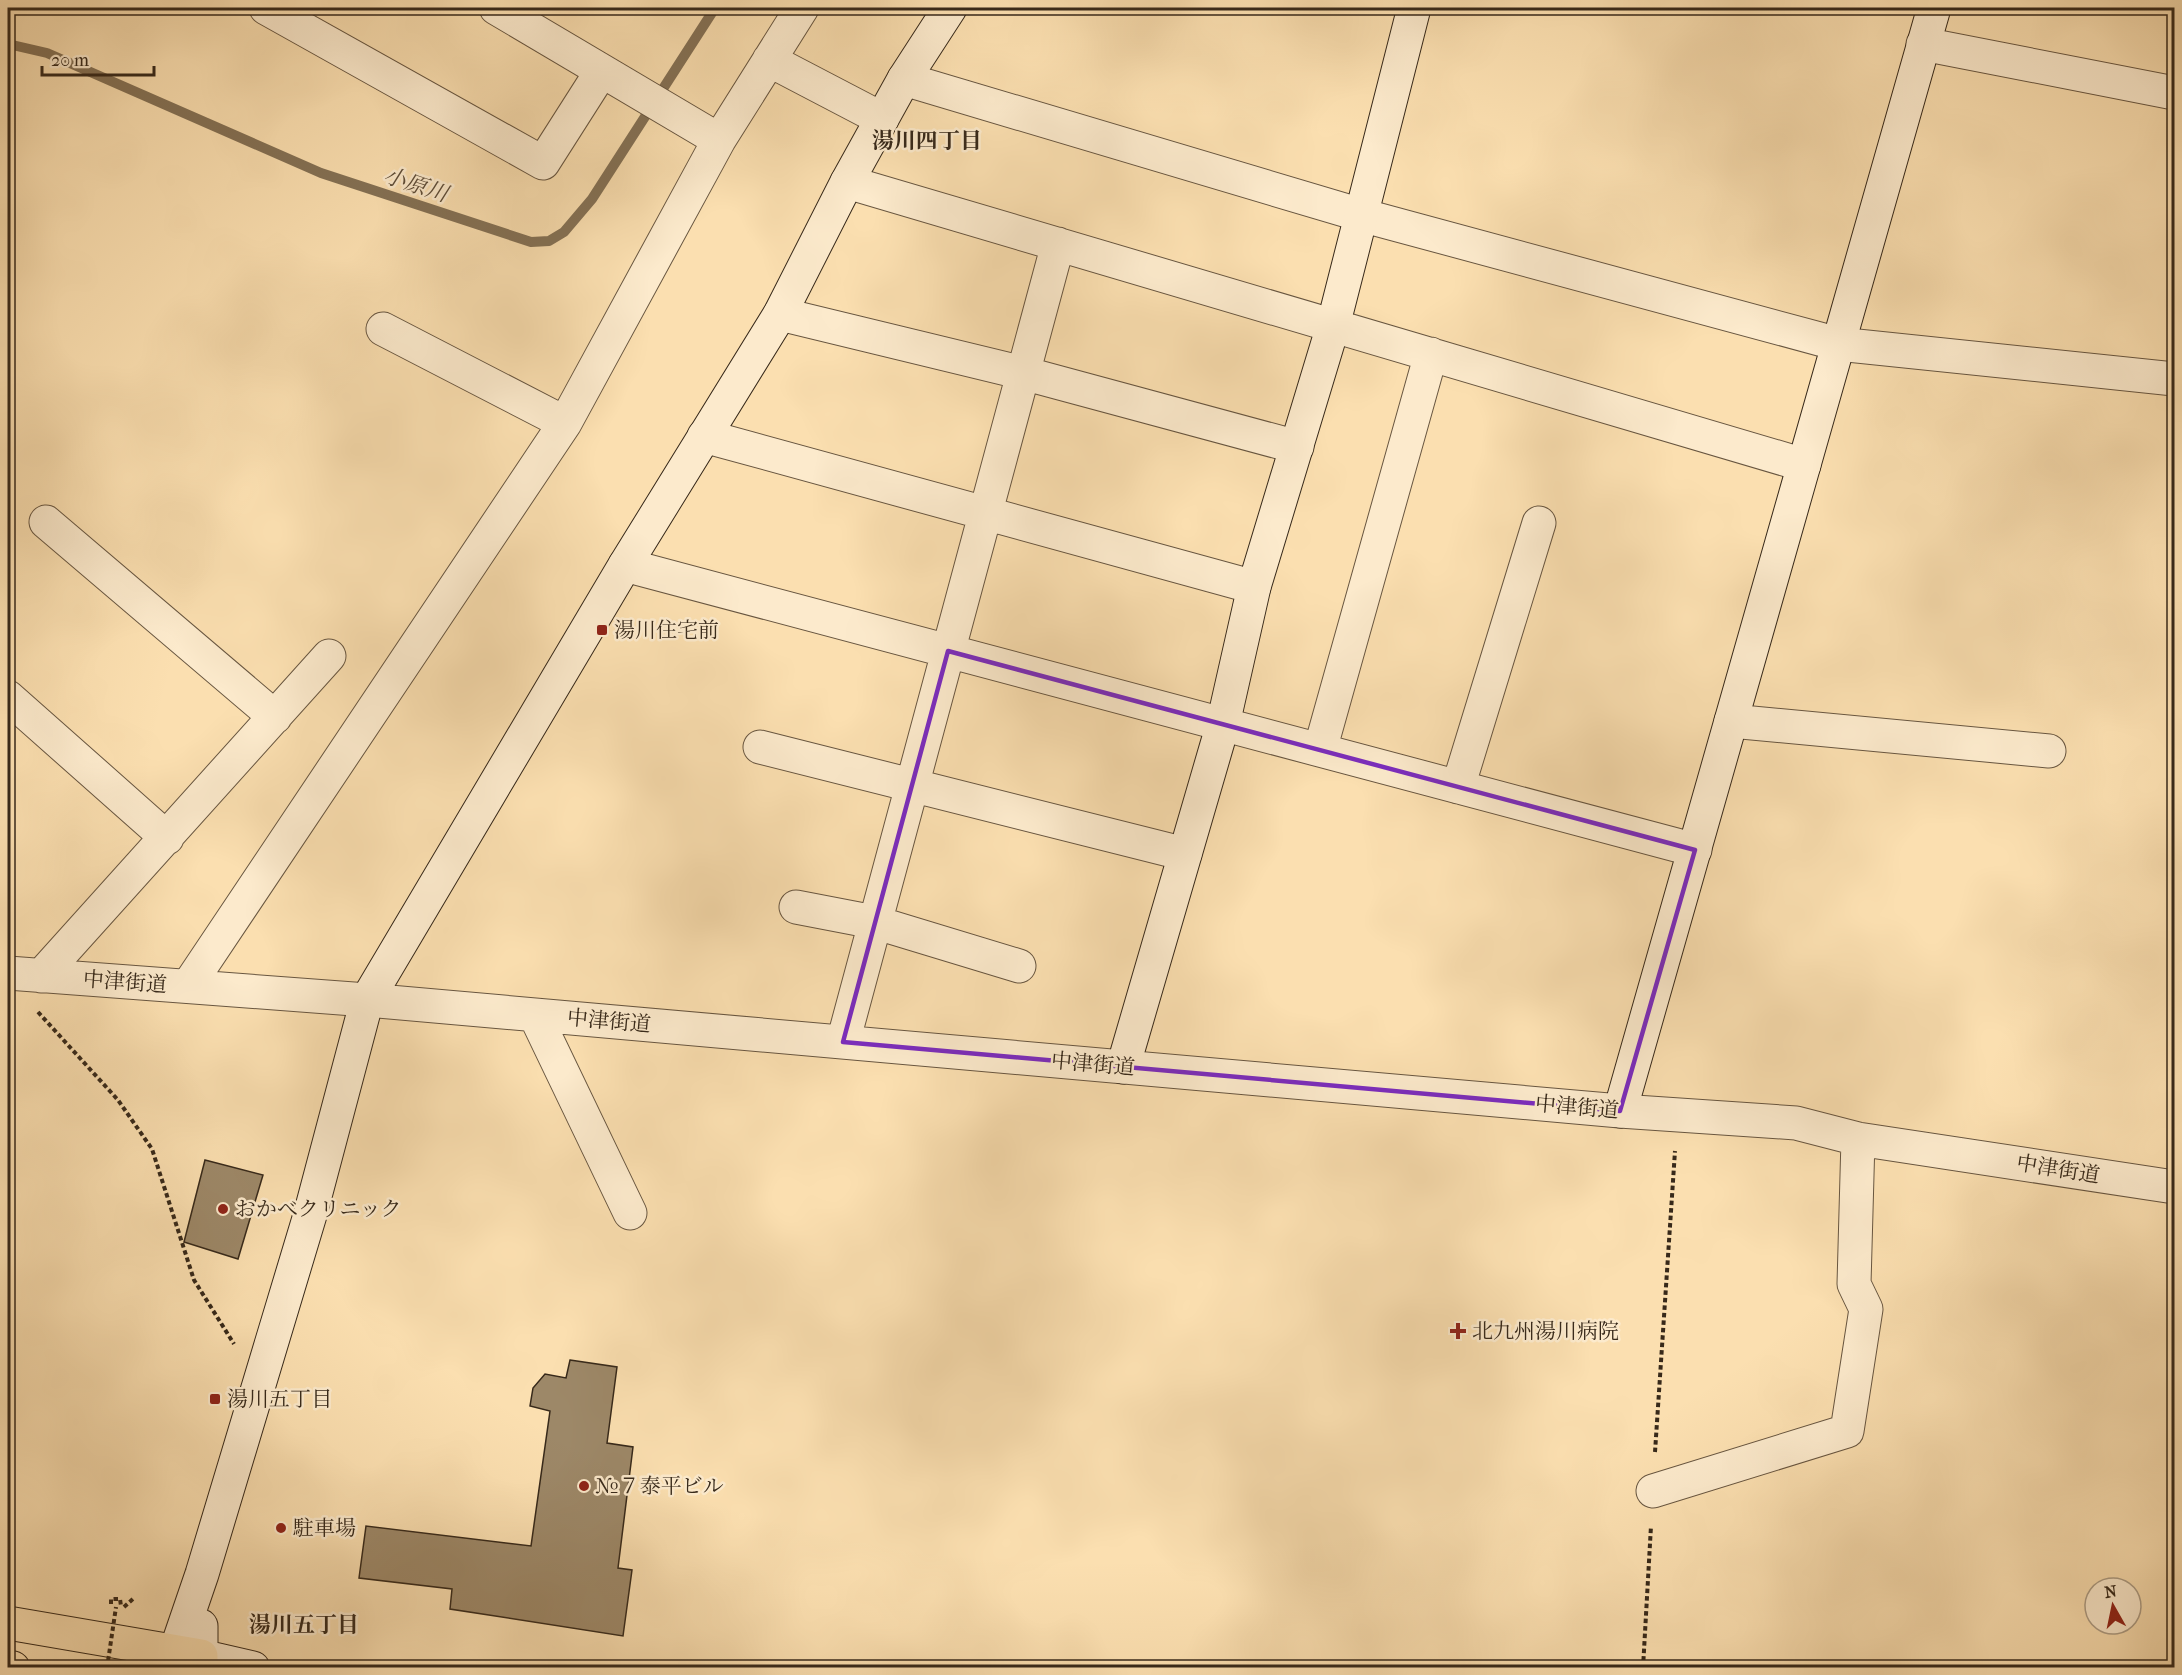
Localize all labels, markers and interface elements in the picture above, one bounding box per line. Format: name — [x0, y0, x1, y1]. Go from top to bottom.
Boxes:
scale bar — [42, 39, 154, 77]
text: 20 m — [51, 50, 89, 71]
district label: 湯川四丁目 — [872, 128, 982, 154]
water label: 小原川 — [380, 162, 453, 208]
place label: 湯川住宅前 — [614, 618, 719, 642]
marker: 湯川住宅前 — [595, 623, 609, 637]
street label: 中津街道 — [82, 967, 168, 997]
street label: 中津街道 — [566, 1005, 652, 1037]
street label: 中津街道 — [1050, 1048, 1136, 1080]
street label: 中津街道 — [1534, 1091, 1620, 1123]
street label: 中津街道 — [2015, 1151, 2101, 1187]
place label: おかべクリニック — [235, 1197, 402, 1221]
marker: おかべクリニック — [216, 1202, 230, 1216]
place label: 北九州湯川病院 — [1472, 1319, 1619, 1343]
marker: 北九州湯川病院 — [1449, 1322, 1467, 1340]
place label: 湯川五丁目 — [227, 1387, 332, 1411]
marker: 湯川五丁目 — [208, 1392, 222, 1406]
place label: №７泰平ビル — [595, 1474, 724, 1498]
marker: №７泰平ビル — [577, 1479, 591, 1493]
place label: 駐車場 — [293, 1516, 356, 1540]
marker: 駐車場 — [274, 1521, 288, 1535]
north arrow — [2083, 1576, 2143, 1636]
text: N — [2103, 1581, 2119, 1602]
district label: 湯川五丁目 — [249, 1612, 359, 1638]

